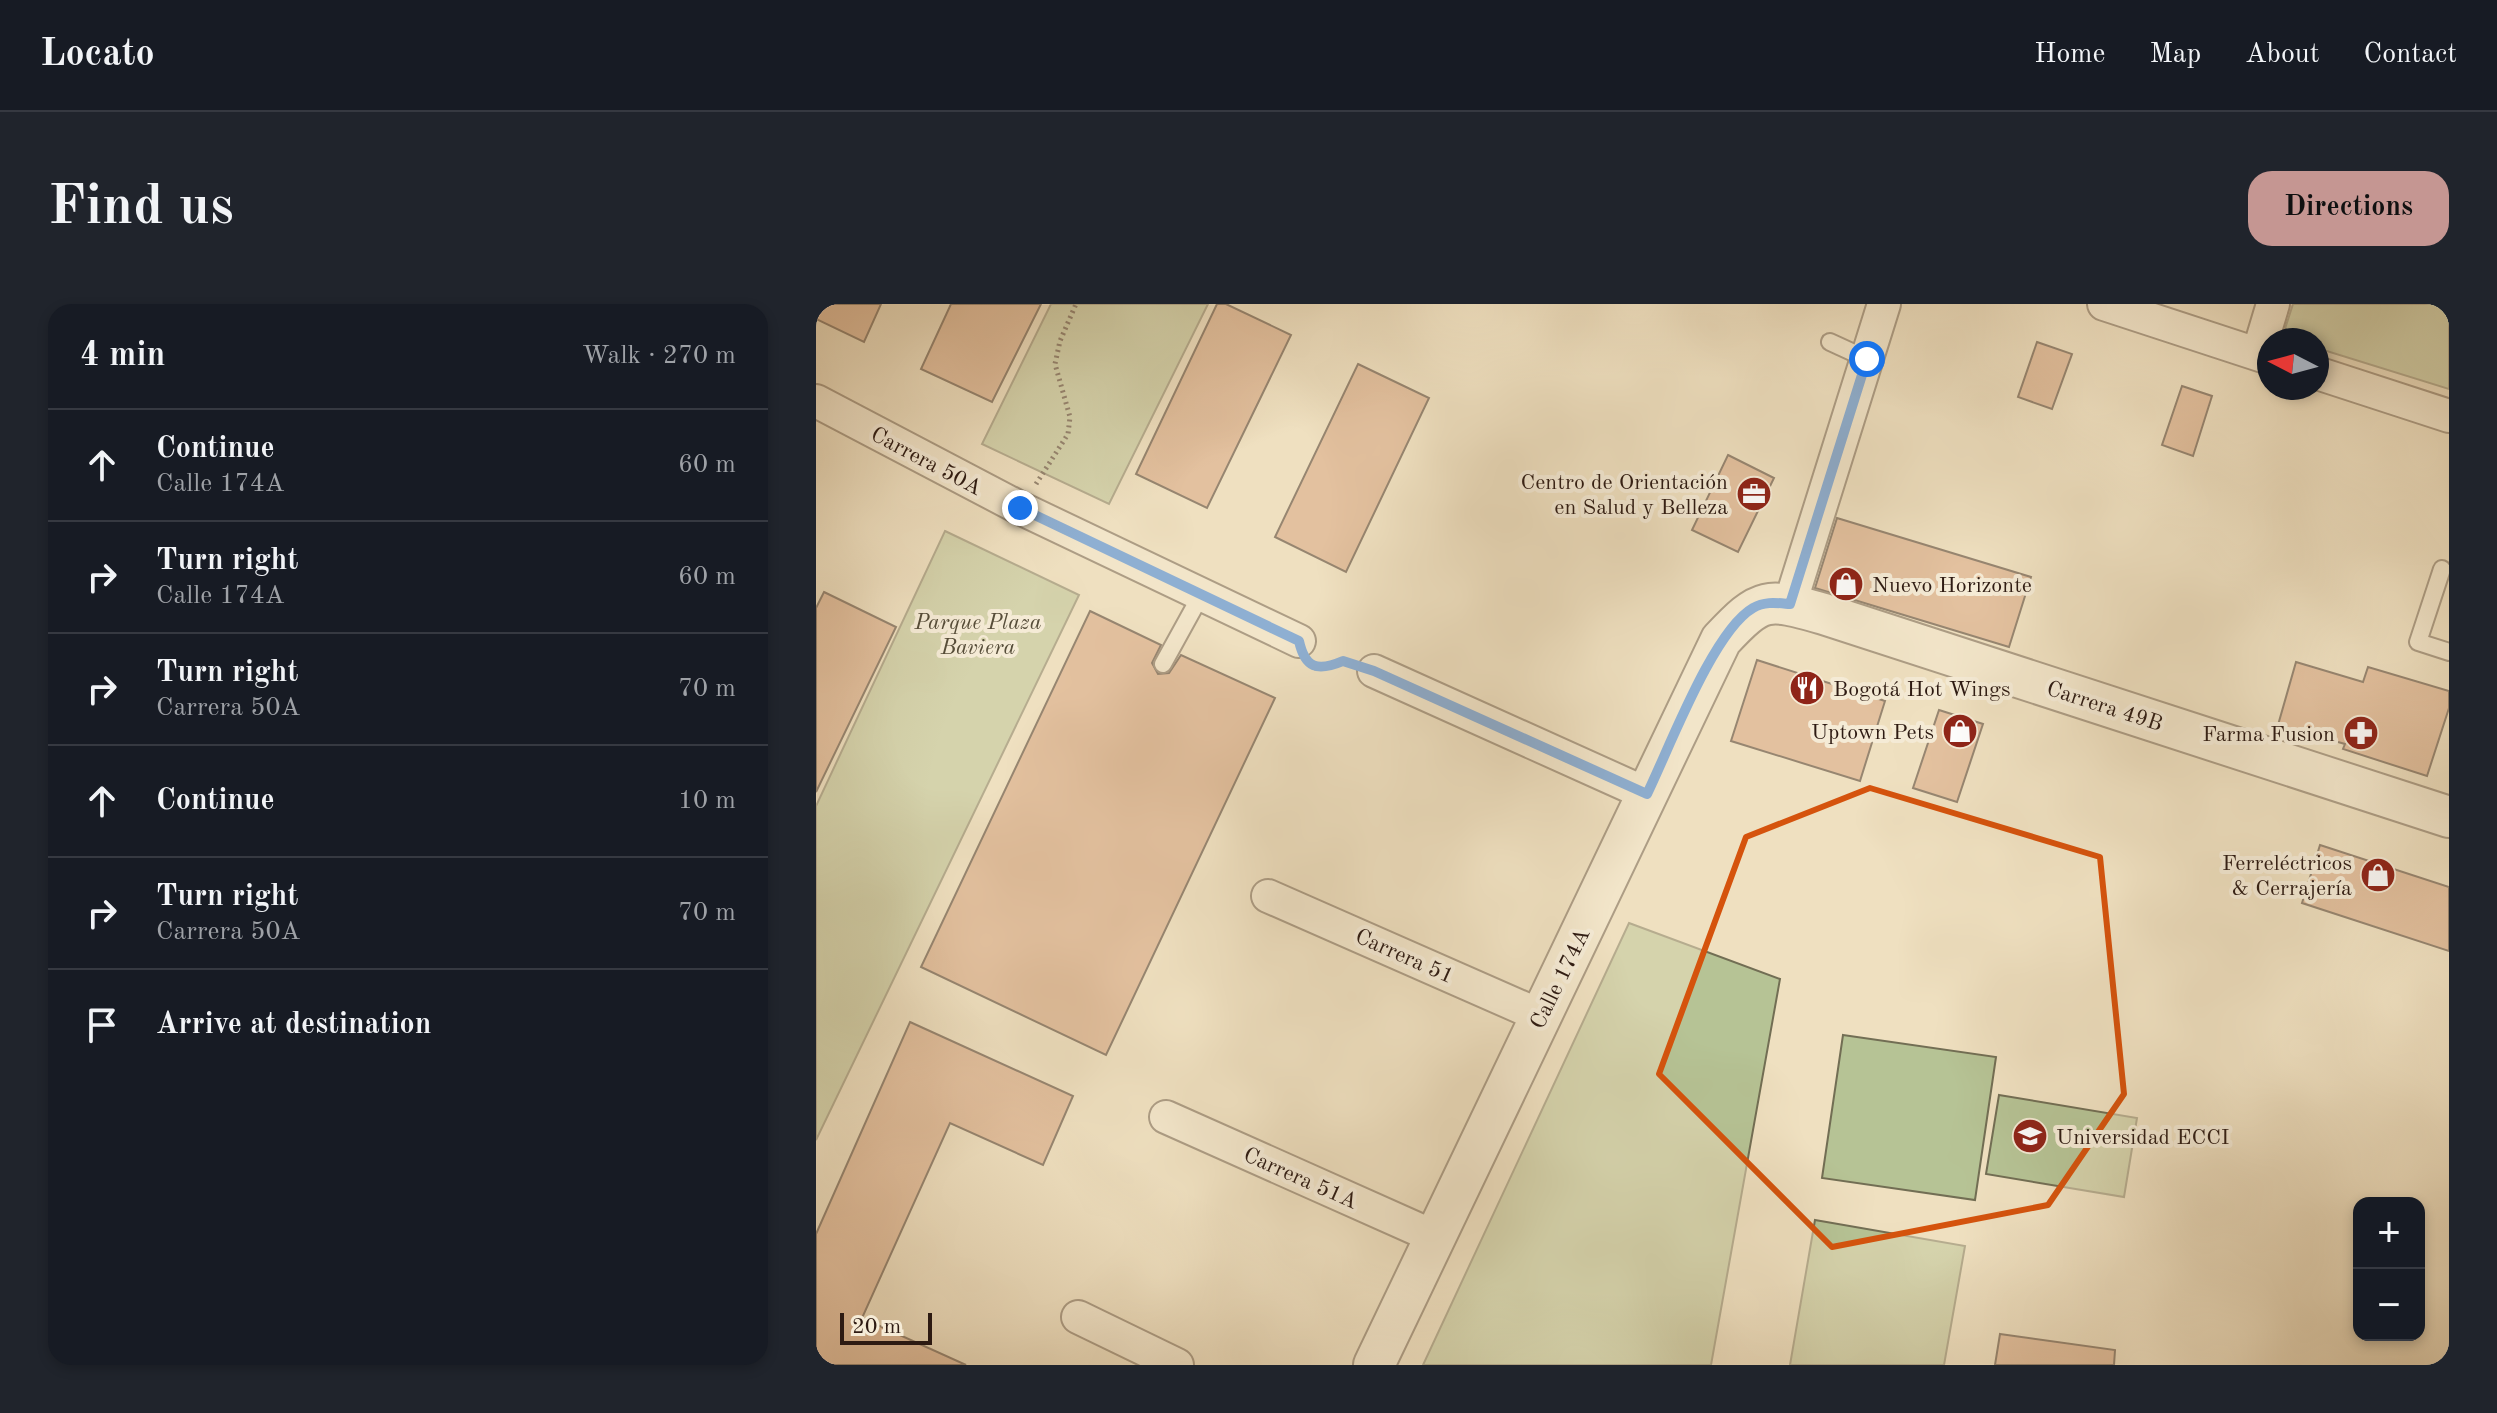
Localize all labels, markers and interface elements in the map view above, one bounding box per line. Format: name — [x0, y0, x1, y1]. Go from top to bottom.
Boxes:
text: Locato — [40, 36, 155, 74]
text: Home — [2034, 41, 2105, 69]
text: Map — [2149, 41, 2201, 69]
text: About — [2245, 41, 2320, 69]
text: Contact — [2364, 41, 2457, 69]
button: Directions — [2248, 171, 2449, 246]
text: Find us — [48, 180, 234, 236]
north arrow — [2257, 328, 2329, 400]
text: 4 min — [80, 339, 165, 373]
route start — [1849, 341, 1885, 377]
text: Walk · 270 m — [582, 343, 736, 369]
street label: Carrera 50A — [867, 423, 985, 500]
text: Continue — [156, 434, 275, 464]
icon: ahead — [80, 443, 124, 487]
text: 60 m — [678, 452, 736, 478]
text: Calle 174A — [156, 471, 285, 497]
place label: Centro de Orientación en Salud y Belleza — [1520, 472, 1728, 519]
office icon: Centro de Orientación en Salud y Belleza — [1735, 475, 1773, 513]
route end — [1002, 490, 1038, 526]
text: Turn right — [156, 546, 298, 576]
icon: right — [80, 555, 124, 599]
text: 60 m — [678, 564, 736, 590]
shop icon: Nuevo Horizonte — [1827, 565, 1865, 603]
place label: Nuevo Horizonte — [1872, 575, 2032, 597]
text: Calle 174A — [156, 583, 285, 609]
park label: Parque Plaza Baviera — [913, 612, 1042, 659]
text: Turn right — [156, 658, 298, 688]
icon: right — [80, 667, 124, 711]
restaurant icon: Bogotá Hot Wings — [1788, 669, 1826, 707]
text: 70 m — [678, 676, 736, 702]
street label: Carrera 49B — [2044, 678, 2165, 736]
place label: Bogotá Hot Wings — [1833, 679, 2011, 701]
text: Carrera 50A — [156, 695, 300, 721]
shop icon: Uptown Pets — [1941, 712, 1979, 750]
pharmacy icon: Farma Fusion — [2342, 714, 2380, 752]
place label: Uptown Pets — [1811, 722, 1934, 744]
place label: Farma Fusion — [2202, 724, 2335, 746]
icon: ahead — [80, 779, 124, 823]
text: Continue — [156, 786, 275, 816]
text: 10 m — [678, 788, 736, 814]
place label: Ferreléctricos & Cerrajería — [2222, 853, 2352, 900]
shop icon: Ferreléctricos & Cerrajería — [2359, 856, 2397, 894]
text: Turn right — [156, 882, 298, 912]
icon: right — [80, 891, 124, 935]
text: 70 m — [678, 900, 736, 926]
text: Carrera 50A — [156, 919, 300, 945]
street label: Carrera 51 — [1352, 925, 1457, 988]
street label: Calle 174A — [1527, 925, 1595, 1033]
icon: arrive — [80, 1003, 124, 1047]
text: Arrive at destination — [156, 1010, 431, 1040]
school or university icon: Universidad ECCI — [2011, 1117, 2049, 1155]
place label: Universidad ECCI — [2056, 1127, 2230, 1149]
street label: Carrera 51A — [1240, 1144, 1361, 1214]
map controls — [2353, 1197, 2425, 1341]
button: + — [2353, 1197, 2425, 1269]
button: − — [2353, 1269, 2425, 1341]
scale bar — [840, 1309, 932, 1345]
text: 20 m — [852, 1316, 901, 1338]

